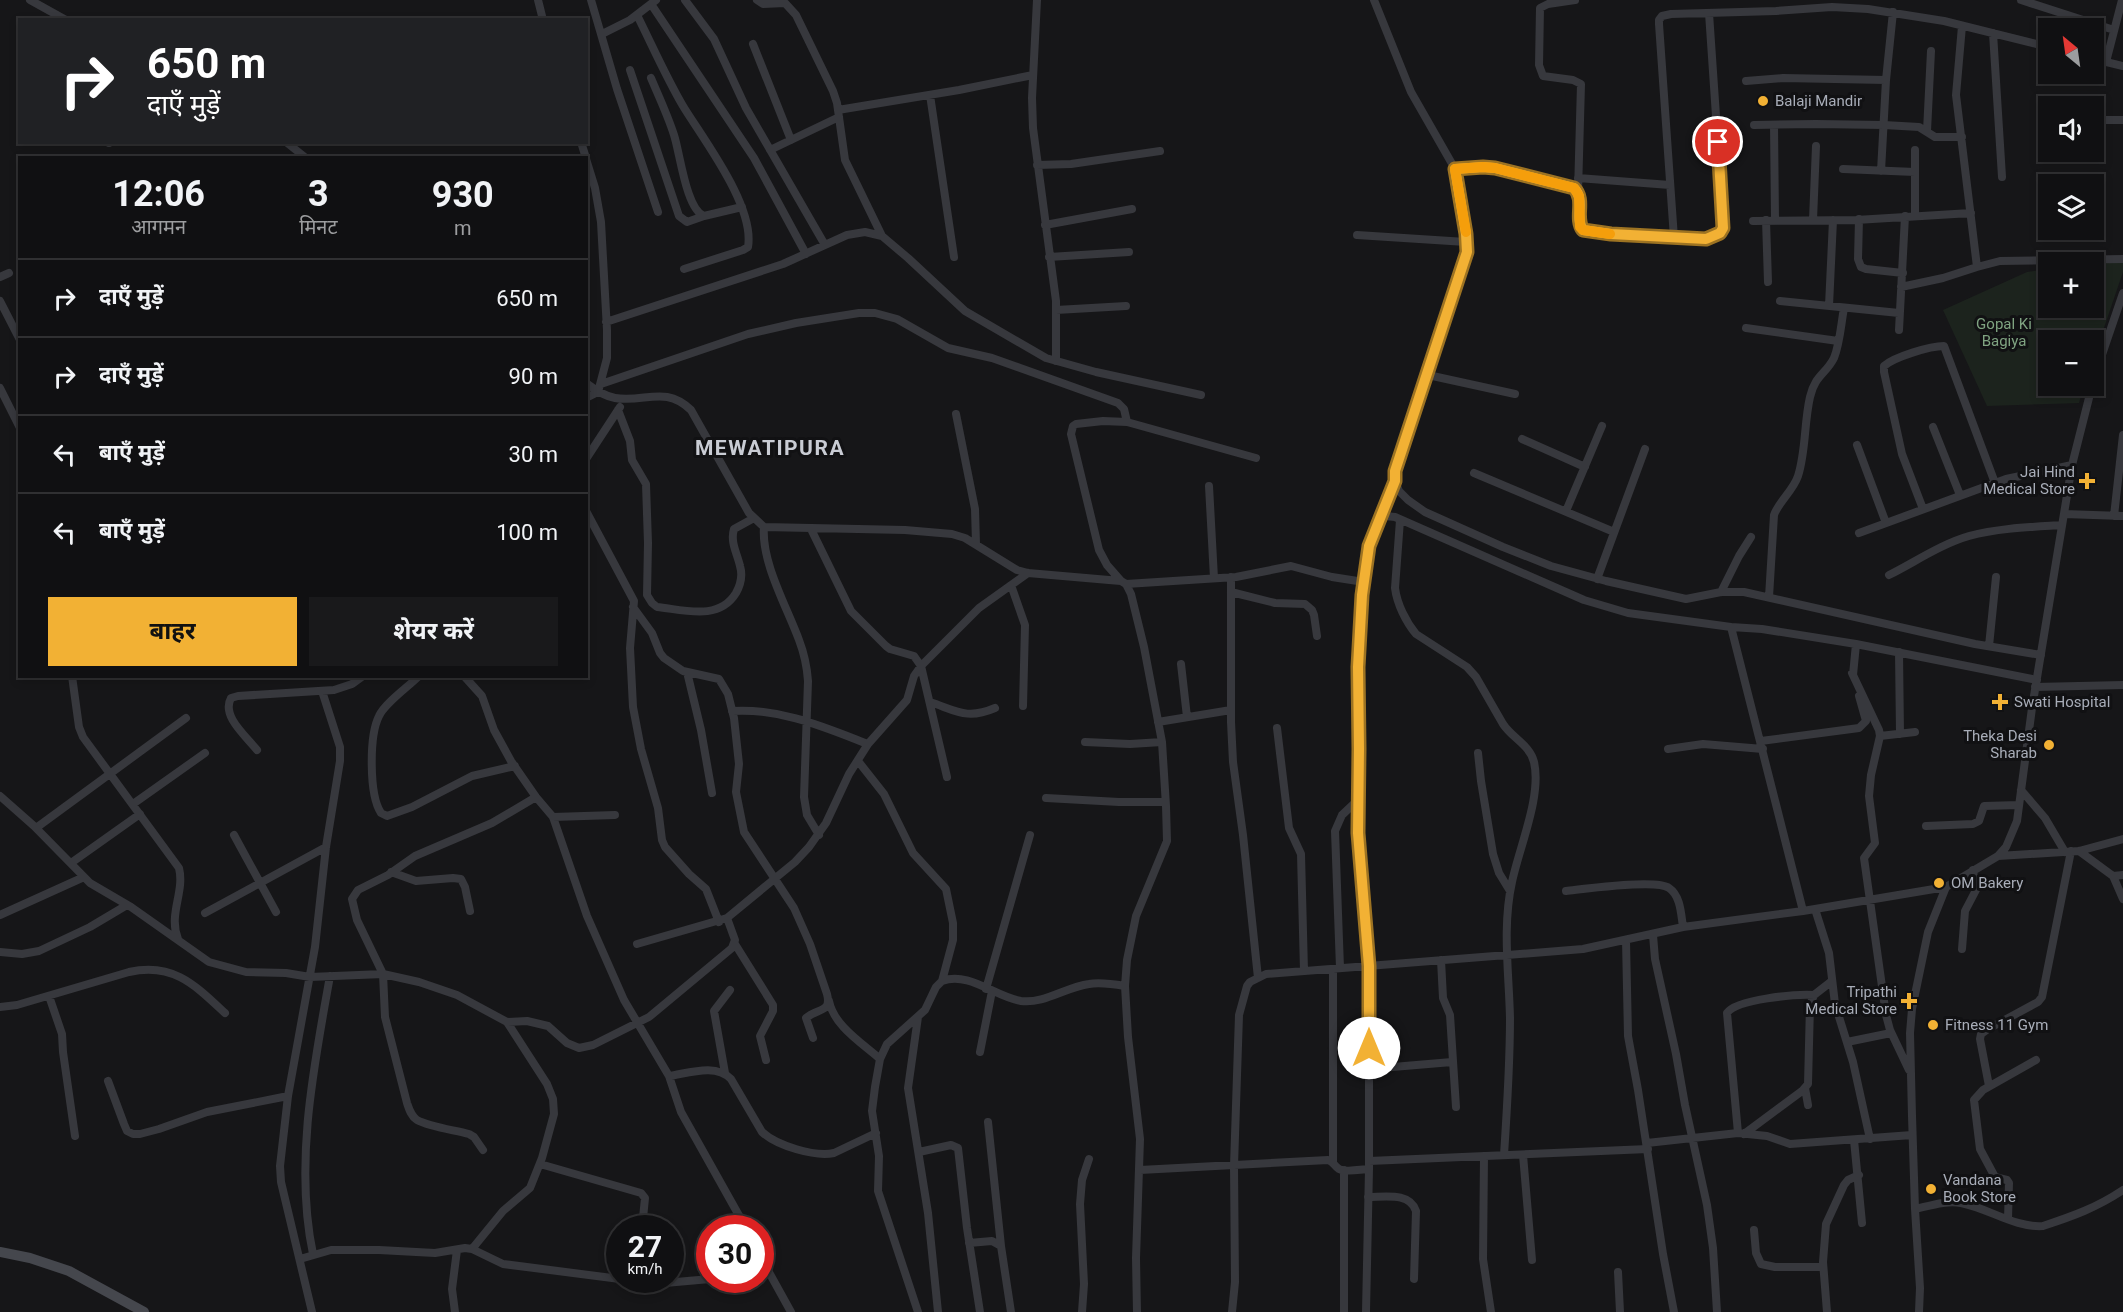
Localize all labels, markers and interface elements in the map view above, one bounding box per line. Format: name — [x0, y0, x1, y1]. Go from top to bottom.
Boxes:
north arrow — [2038, 18, 2104, 84]
map controls — [2038, 18, 2104, 396]
text: 650 m — [147, 39, 266, 88]
icon: right — [48, 42, 126, 120]
text: दाएँ मुड़ें — [147, 89, 221, 121]
place label: Balaji Mandir — [1775, 92, 1862, 110]
marker: Balaji Mandir — [1756, 94, 1770, 108]
button: sound — [2038, 96, 2104, 162]
pin — [1692, 116, 1743, 167]
icon: arrive — [1701, 125, 1734, 158]
text: 12:06 — [112, 173, 205, 215]
text: 3 — [308, 173, 329, 215]
text: 930 — [432, 174, 494, 216]
button: layers — [2038, 174, 2104, 240]
text: आगमन — [131, 215, 186, 239]
text: मिनट — [299, 215, 338, 239]
text: m — [454, 216, 472, 240]
button: + — [2038, 252, 2104, 318]
icon: right — [48, 282, 81, 315]
text: दाएँ मुड़ें — [99, 284, 164, 309]
text: 650 m — [496, 286, 558, 311]
park label: Gopal Ki Bagiya — [1976, 315, 2032, 350]
button: − — [2038, 330, 2104, 396]
icon: right — [48, 360, 81, 393]
text: दाएँ मुड़ें — [99, 362, 164, 387]
text: 90 m — [509, 364, 558, 389]
district label: MEWATIPURA — [695, 436, 845, 460]
icon: left — [48, 438, 81, 471]
text: बाएँ मुड़ें — [99, 440, 165, 465]
text: 30 m — [509, 442, 558, 467]
place label: Jai Hind Medical Store — [1983, 463, 2075, 498]
marker: Jai Hind Medical Store — [2080, 474, 2094, 488]
icon: left — [48, 516, 81, 549]
text: बाएँ मुड़ें — [99, 518, 165, 543]
text: 100 m — [496, 520, 558, 545]
button: बाहर — [48, 597, 297, 666]
button: शेयर करें — [309, 597, 558, 666]
marker: Swati Hospital — [1991, 693, 2009, 711]
place label: Swati Hospital — [2014, 693, 2110, 711]
place label: Theka Desi Sharab — [1963, 727, 2037, 762]
marker: Theka Desi Sharab — [2042, 738, 2056, 752]
place label: OM Bakery — [1951, 874, 2023, 892]
marker: OM Bakery — [1932, 876, 1946, 890]
place label: Tripathi Medical Store — [1805, 983, 1897, 1018]
marker: Tripathi Medical Store — [1902, 994, 1916, 1008]
position arrow — [1337, 1016, 1401, 1080]
place label: Fitness 11 Gym — [1945, 1016, 2048, 1034]
marker: Fitness 11 Gym — [1926, 1018, 1940, 1032]
place label: Vandana Book Store — [1943, 1171, 2016, 1206]
marker: Vandana Book Store — [1924, 1182, 1938, 1196]
speed limit sign: 30 — [696, 1215, 774, 1293]
text: 27 — [628, 1229, 662, 1264]
text: km/h — [627, 1260, 663, 1278]

